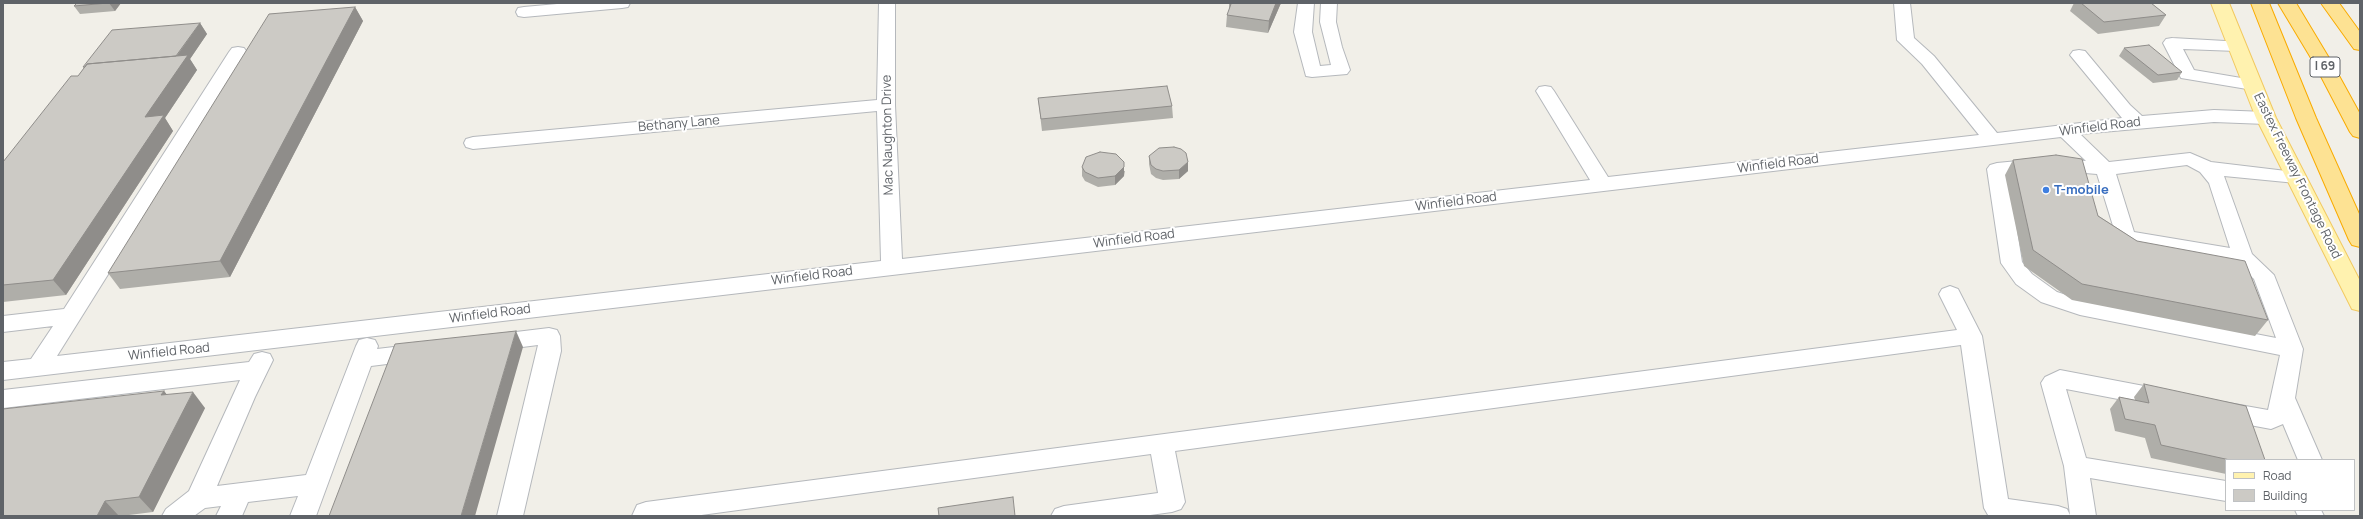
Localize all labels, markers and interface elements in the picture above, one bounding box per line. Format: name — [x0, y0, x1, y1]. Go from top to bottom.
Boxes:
road number: I 69 — [2310, 57, 2340, 77]
street label: Mac Naughton Drive — [879, 75, 897, 195]
street label: Eastex Freeway Frontage Road — [2250, 90, 2344, 262]
street label: Bethany Lane — [638, 113, 720, 135]
street label: Winfield Road — [2058, 114, 2142, 140]
street label: Winfield Road — [1736, 151, 1820, 177]
place label: T-mobile — [2054, 182, 2109, 198]
marker: T-mobile — [2041, 185, 2051, 195]
street label: Winfield Road — [1414, 189, 1498, 215]
street label: Winfield Road — [1092, 226, 1176, 252]
street label: Winfield Road — [770, 263, 854, 289]
street label: Winfield Road — [448, 301, 532, 327]
street label: Winfield Road — [127, 340, 211, 364]
legend — [2225, 459, 2355, 511]
text: Road — [2263, 467, 2291, 484]
text: Building — [2263, 487, 2307, 504]

